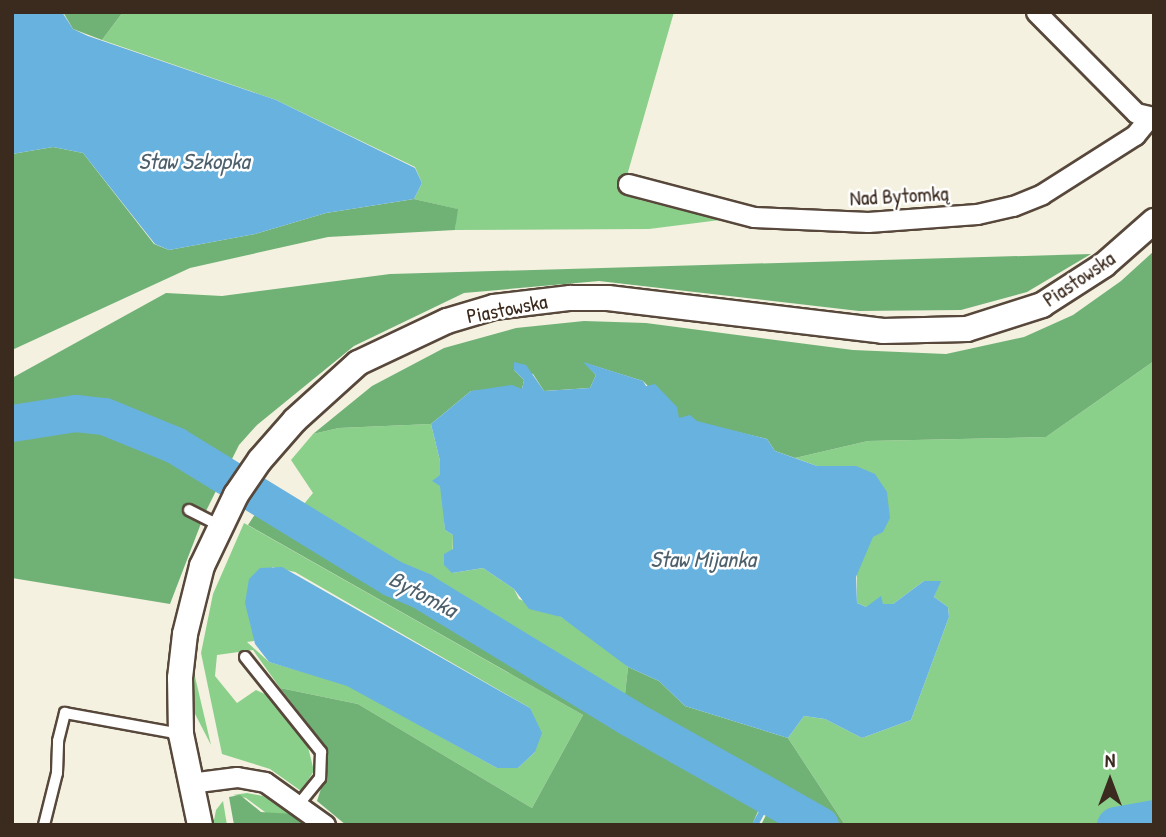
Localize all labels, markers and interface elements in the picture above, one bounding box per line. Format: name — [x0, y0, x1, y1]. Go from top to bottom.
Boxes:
water label: Staw Szkopka — [138, 147, 250, 175]
street label: Nad Bytomką — [849, 181, 949, 211]
street label: Piastowska — [1038, 246, 1120, 312]
street label: Piastowska — [465, 289, 549, 329]
water label: Staw Mijanka — [650, 545, 756, 573]
water label: Bytomka — [384, 565, 462, 623]
north arrow — [1075, 746, 1145, 816]
text: N — [1105, 747, 1115, 773]

